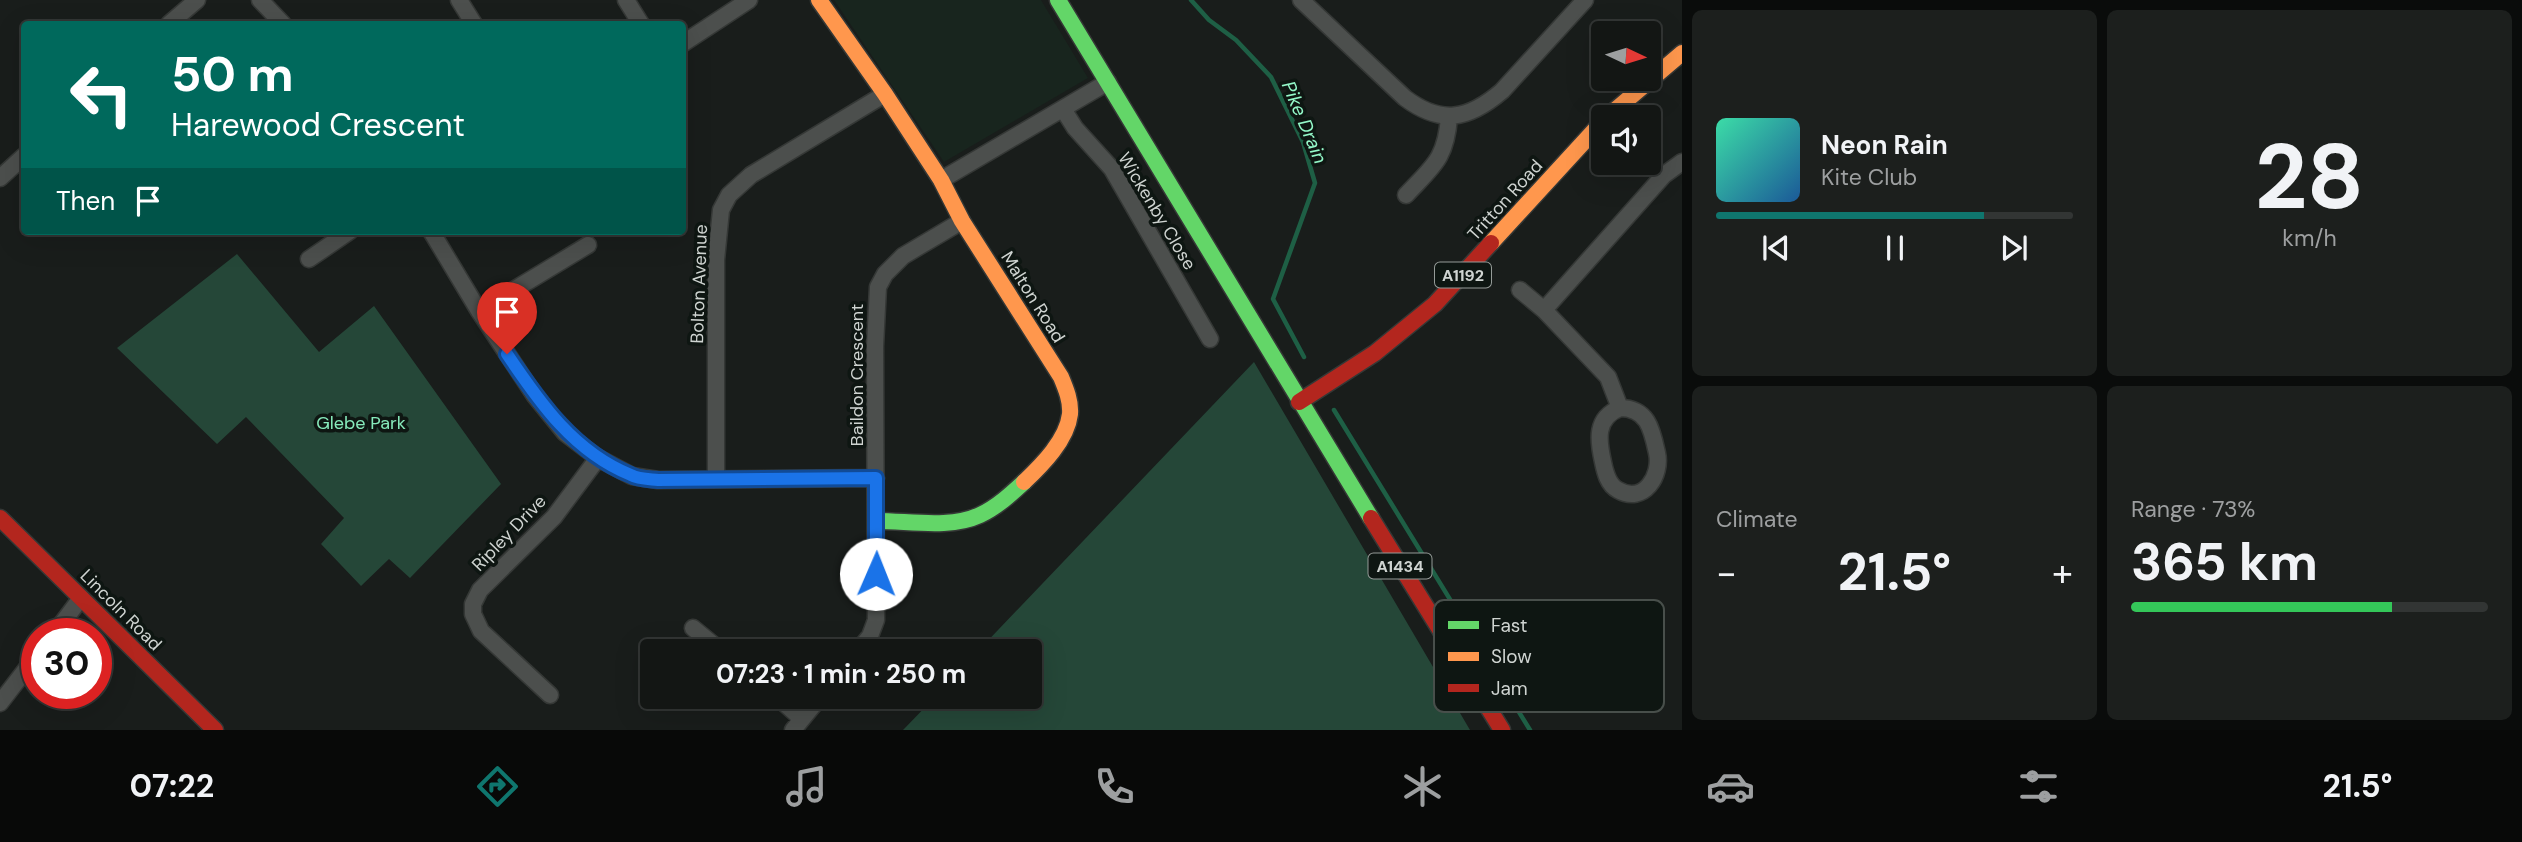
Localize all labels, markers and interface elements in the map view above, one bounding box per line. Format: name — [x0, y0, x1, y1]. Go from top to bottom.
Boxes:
north arrow — [1591, 21, 1661, 91]
map controls — [1591, 21, 1661, 175]
text: 50 m — [171, 42, 294, 106]
icon: left — [56, 49, 147, 140]
water label: Pike Drain — [1276, 77, 1333, 167]
text: Harewood Crescent — [171, 104, 465, 146]
button: sound — [1591, 105, 1661, 175]
text: 28 — [2255, 118, 2364, 236]
text: Neon Rain — [1821, 128, 1948, 162]
street label: Wickenby Close — [1112, 148, 1202, 274]
street label: Tritton Road — [1462, 154, 1548, 246]
text: Kite Club — [1821, 162, 1917, 192]
icon: arrive — [129, 182, 167, 220]
text: Then — [56, 184, 115, 218]
text: km/h — [2282, 223, 2337, 253]
street label: Bolton Avenue — [685, 224, 713, 344]
icon: previous — [1757, 229, 1795, 267]
icon: pause — [1876, 229, 1914, 267]
icon: next — [1995, 229, 2033, 267]
street label: Malton Road — [995, 247, 1071, 347]
road number: A1192 — [1435, 262, 1491, 288]
pin — [477, 282, 537, 354]
icon: arrive — [488, 293, 526, 331]
street label: Baildon Crescent — [845, 304, 869, 446]
park label: Glebe Park — [316, 411, 406, 435]
street label: Ripley Drive — [466, 490, 552, 576]
text: Range · 73% — [2131, 494, 2255, 524]
text: Climate — [1716, 504, 1798, 534]
text: 365 km — [2131, 528, 2318, 596]
position arrow — [839, 537, 913, 611]
text: 21.5° — [1838, 538, 1951, 606]
text: − — [1716, 548, 1737, 598]
text: + — [2052, 548, 2073, 598]
road number: A1434 — [1368, 554, 1432, 579]
street label: Lincoln Road — [75, 564, 167, 656]
legend — [1434, 600, 1664, 712]
text: Fast — [1491, 613, 1527, 638]
speed limit sign: 30 — [21, 618, 112, 709]
text: Slow — [1491, 644, 1532, 669]
text: 07:23 · 1 min · 250 m — [716, 657, 966, 691]
text: Jam — [1491, 676, 1528, 701]
icon: directions — [473, 762, 522, 811]
icon: music — [782, 762, 831, 811]
icon: phone — [1090, 762, 1139, 811]
icon: climate — [1398, 762, 1447, 811]
icon: car — [1706, 762, 1755, 811]
icon: filters — [2014, 762, 2063, 811]
text: 07:22 — [130, 765, 214, 807]
text: 21.5° — [2323, 765, 2392, 807]

